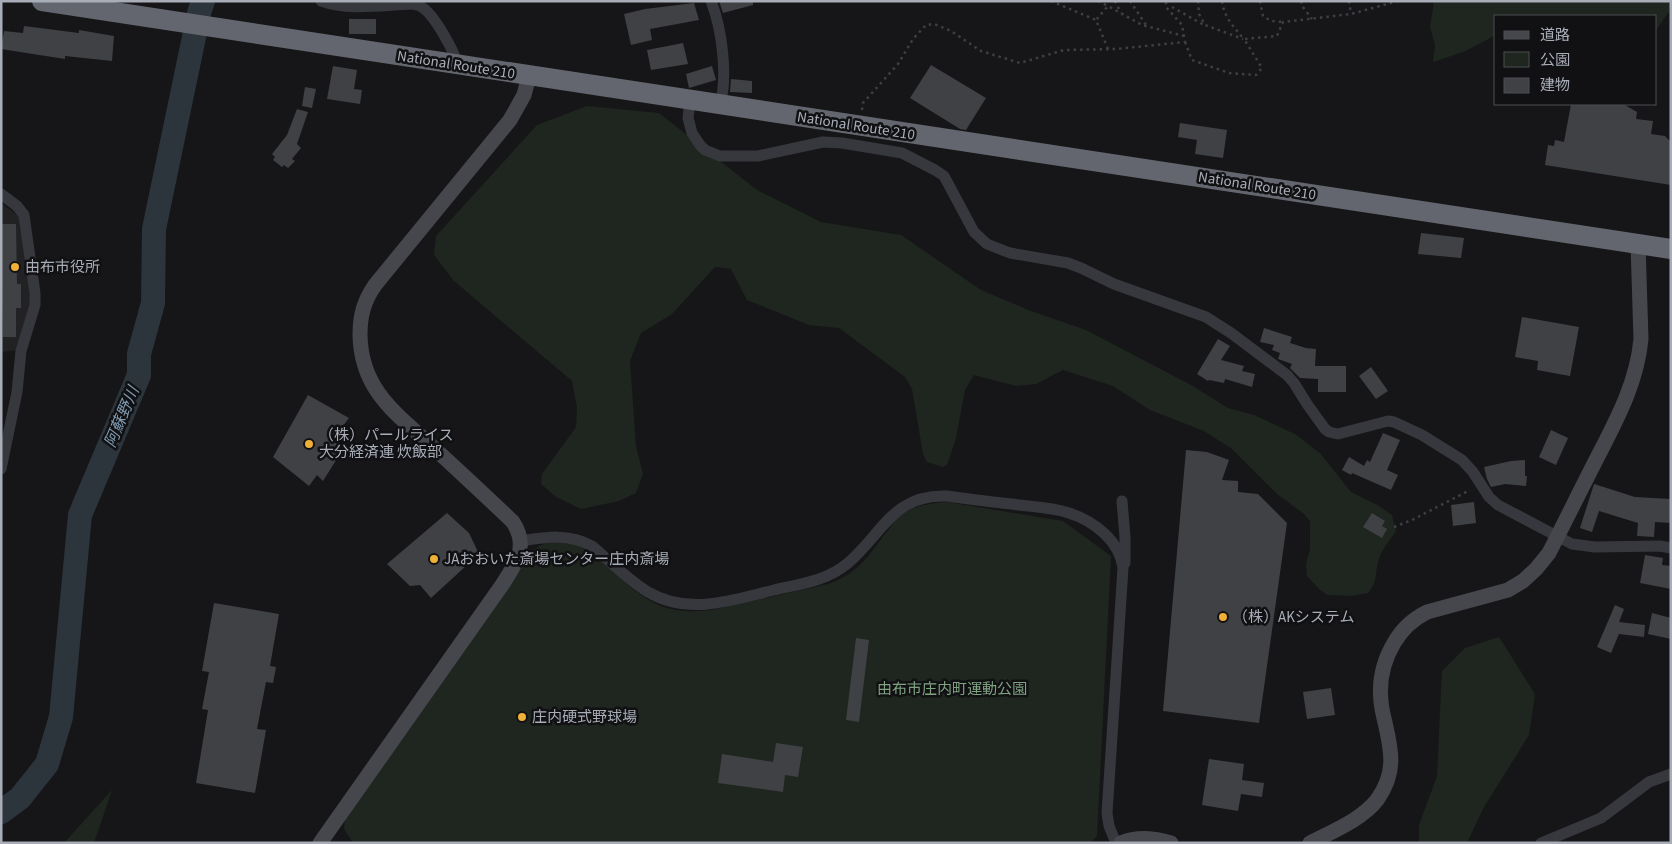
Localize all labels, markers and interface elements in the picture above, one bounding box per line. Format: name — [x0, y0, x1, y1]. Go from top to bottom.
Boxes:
legend — [1494, 15, 1657, 105]
text: 道路 — [1540, 25, 1570, 46]
street label: National Route 210 — [396, 45, 516, 85]
text: 公園 — [1540, 50, 1570, 71]
text: 建物 — [1540, 75, 1570, 96]
street label: National Route 210 — [796, 106, 916, 146]
street label: National Route 210 — [1197, 166, 1317, 206]
place label: 由布市役所 — [25, 257, 100, 278]
marker: 由布市役所 — [9, 261, 21, 273]
water label: 阿蘇野川 — [99, 381, 145, 451]
place label: （株）パールライス 大分経済連 炊飯部 — [319, 425, 454, 463]
marker: （株）パールライス 大分経済連 炊飯部 — [303, 438, 315, 450]
place label: JAおおいた斎場センター庄内斎場 — [444, 549, 669, 570]
marker: JAおおいた斎場センター庄内斎場 — [428, 553, 440, 565]
place label: （株）AKシステム — [1233, 607, 1354, 628]
marker: （株）AKシステム — [1217, 611, 1229, 623]
park label: 由布市庄内町運動公園 — [877, 679, 1027, 700]
place label: 庄内硬式野球場 — [532, 707, 637, 728]
marker: 庄内硬式野球場 — [516, 711, 528, 723]

